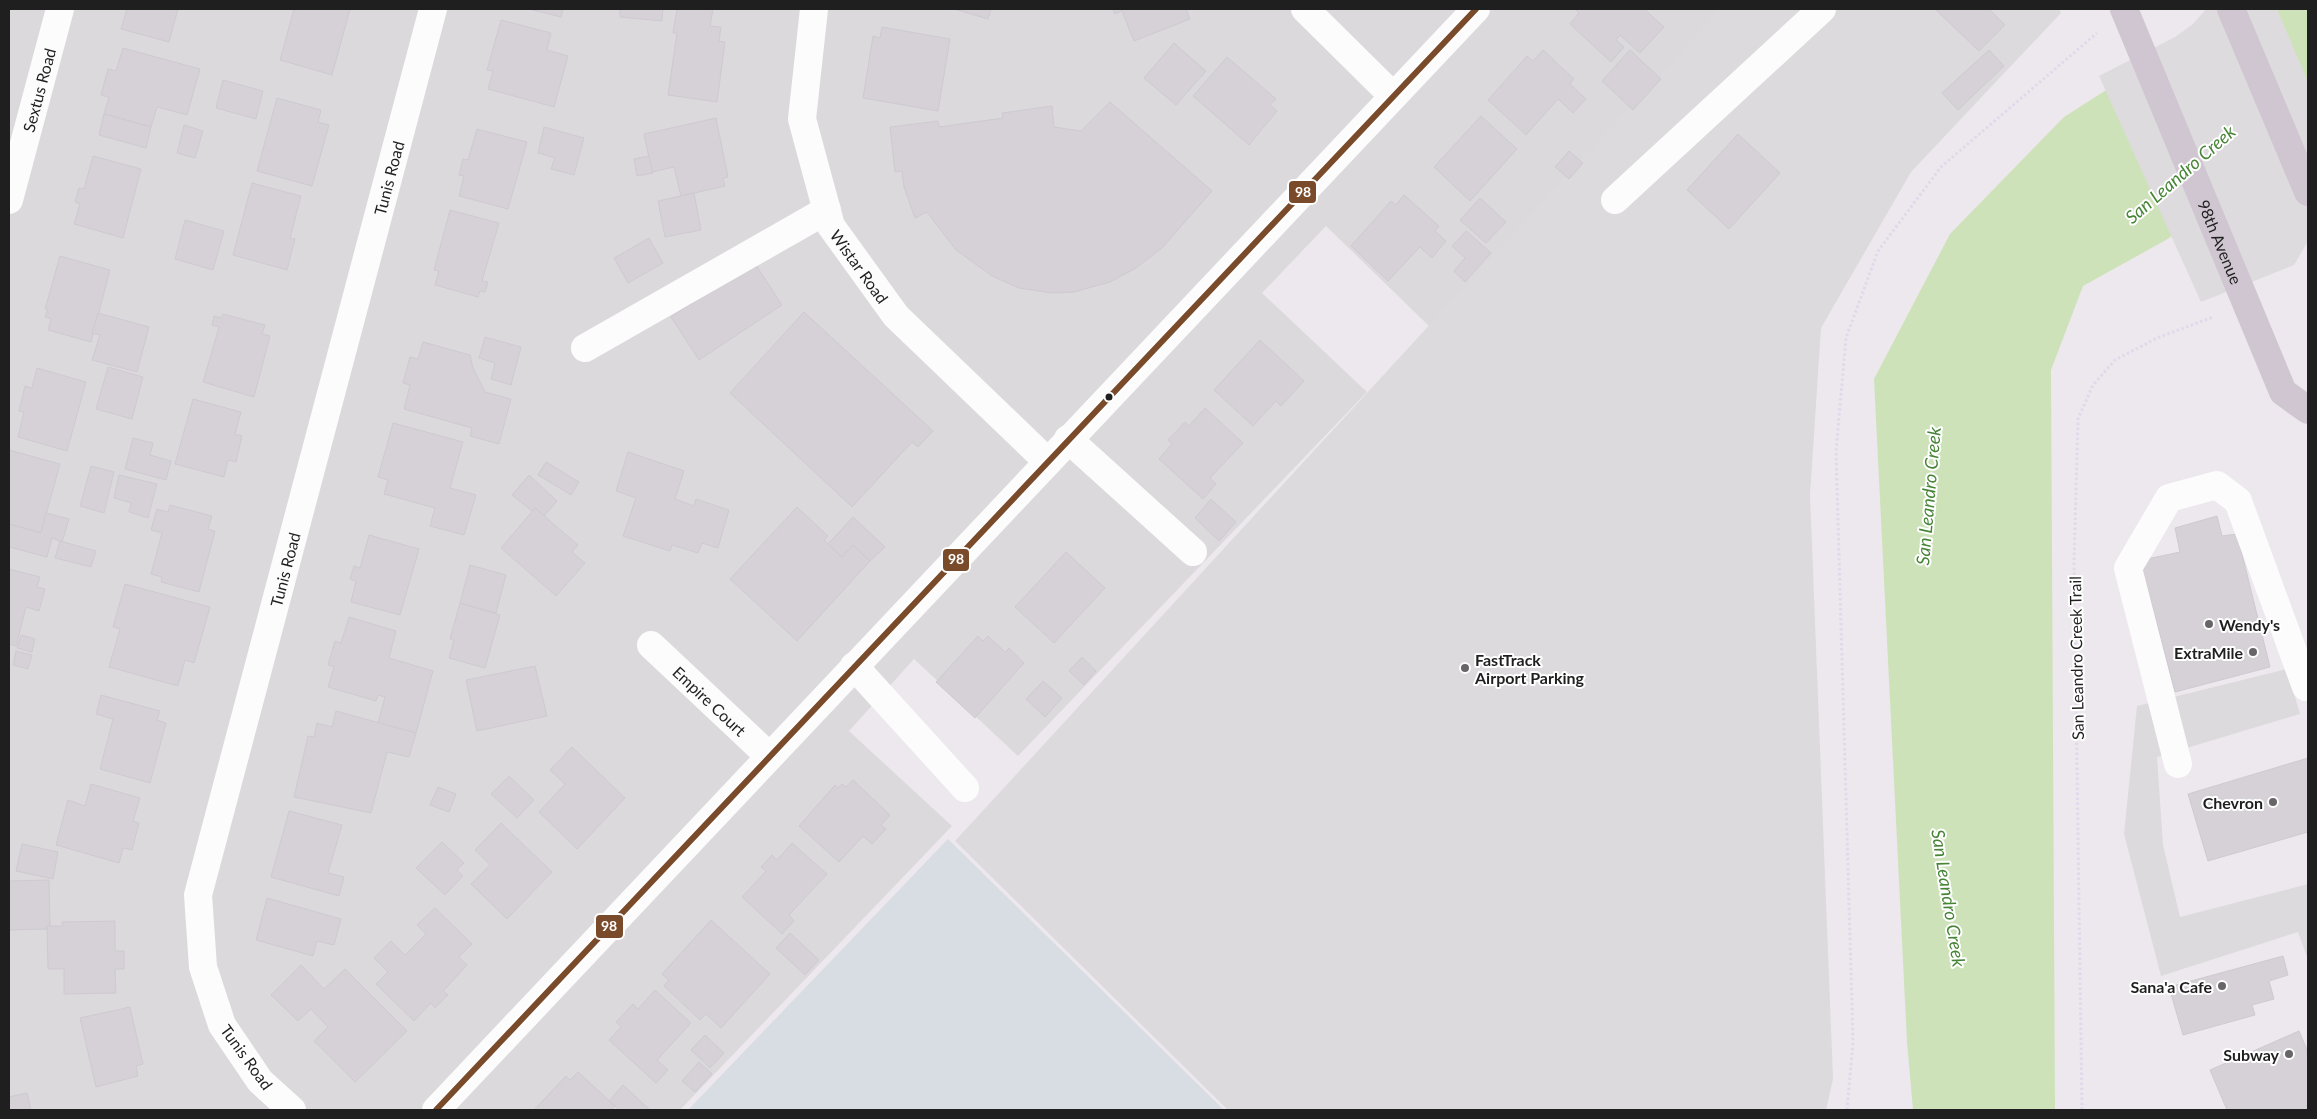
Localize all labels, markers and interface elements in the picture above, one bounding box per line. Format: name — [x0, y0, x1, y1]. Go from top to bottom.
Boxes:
street label: Sextus Road — [18, 46, 59, 134]
water label: San Leandro Creek — [2120, 120, 2240, 228]
street label: Tunis Road — [369, 139, 407, 217]
line badge: 98 — [1288, 180, 1317, 204]
text: 98 — [1295, 183, 1311, 200]
street label: 98th Avenue — [2195, 197, 2247, 287]
street label: Wistar Road — [827, 226, 893, 307]
unlabelled marker — [1104, 392, 1114, 402]
water label: San Leandro Creek — [1911, 425, 1945, 566]
street label: Tunis Road — [265, 530, 303, 609]
line badge: 98 — [942, 548, 970, 572]
text: 98 — [948, 550, 964, 567]
street label: San Leandro Creek Trail — [2065, 576, 2087, 740]
place label: Wendy's — [2219, 615, 2280, 634]
marker: Wendy's — [2203, 618, 2215, 630]
place label: ExtraMile — [2174, 643, 2243, 662]
marker: ExtraMile — [2247, 646, 2259, 658]
place label: FastTrack Airport Parking — [1474, 650, 1585, 687]
street label: Empire Court — [670, 662, 751, 740]
marker: FastTrack Airport Parking — [1459, 662, 1471, 674]
place label: Chevron — [2203, 793, 2263, 812]
marker: Chevron — [2267, 796, 2279, 808]
water label: San Leandro Creek — [1927, 828, 1971, 969]
line badge: 98 — [595, 914, 624, 939]
text: 98 — [601, 917, 617, 934]
place label: Sana'a Cafe — [2131, 977, 2212, 996]
marker: Sana'a Cafe — [2216, 980, 2228, 992]
street label: Tunis Road — [217, 1021, 277, 1093]
place label: Subway — [2223, 1045, 2280, 1064]
marker: Subway — [2283, 1048, 2295, 1060]

